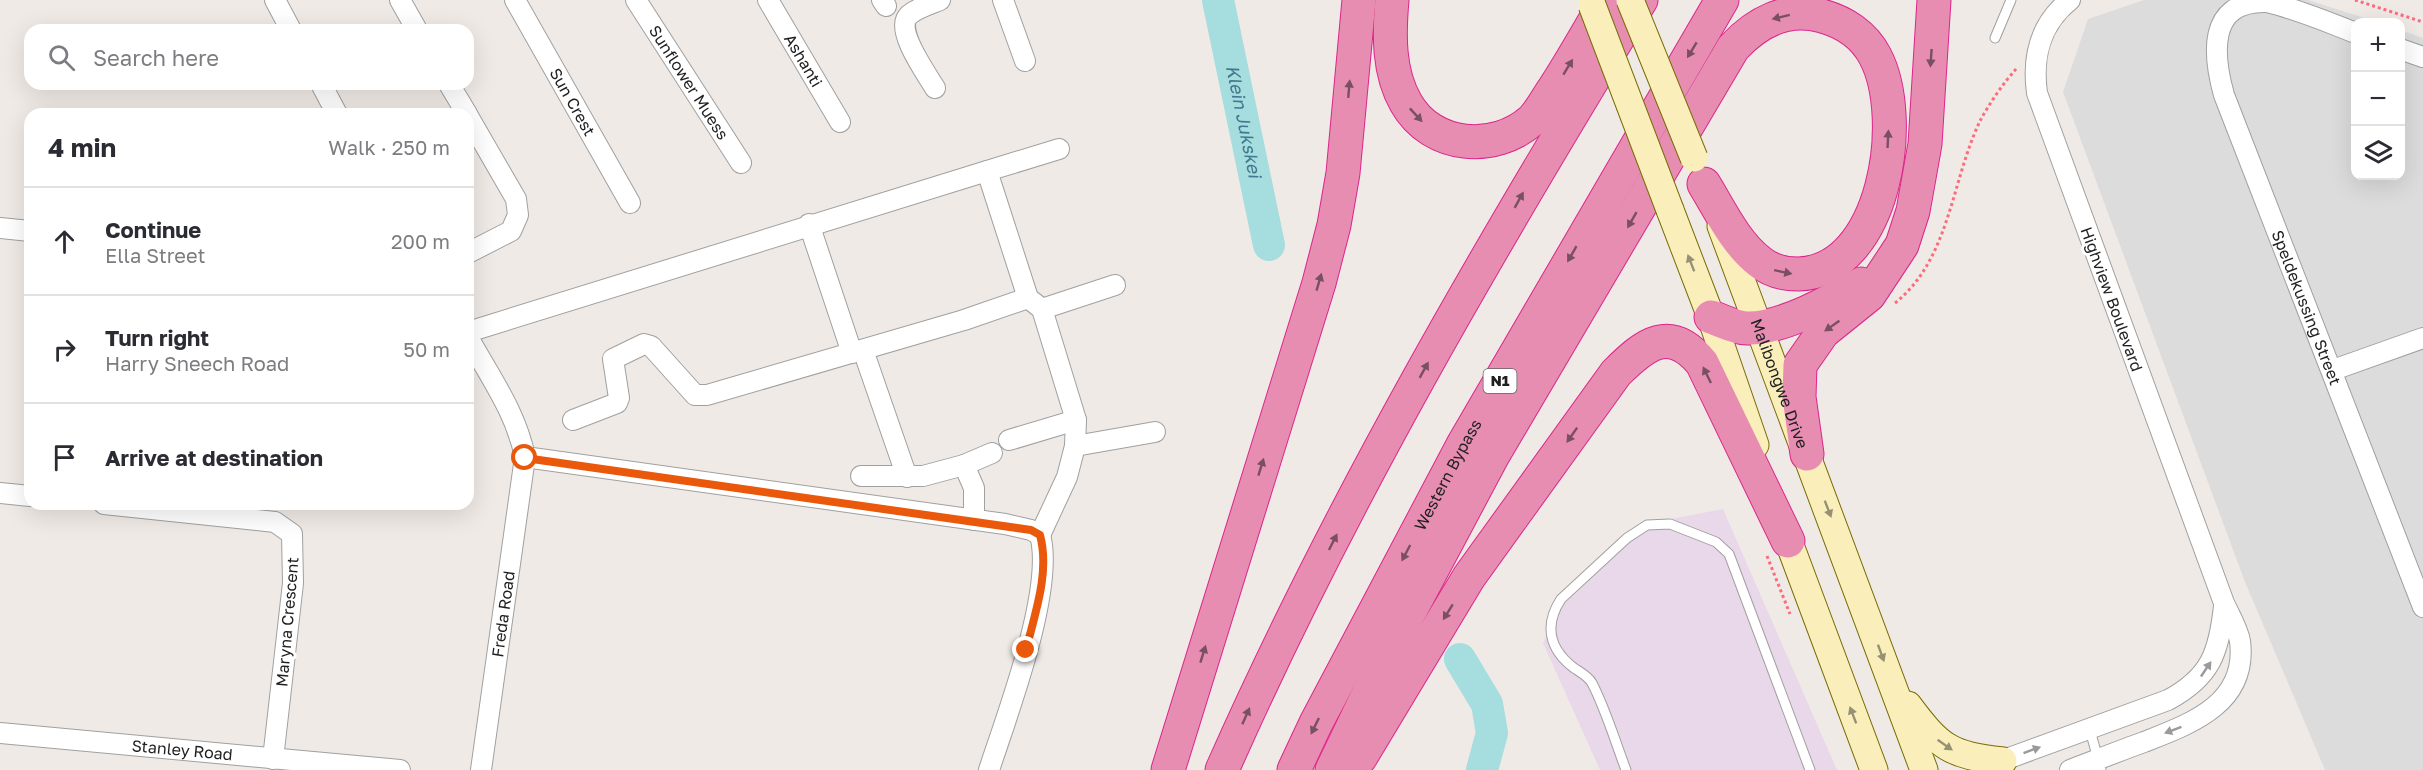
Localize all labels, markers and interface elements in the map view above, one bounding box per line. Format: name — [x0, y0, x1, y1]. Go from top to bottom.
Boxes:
one-way arrow — [1772, 12, 1790, 22]
map controls — [2351, 18, 2405, 180]
button: + — [2351, 18, 2405, 72]
street label: Sunflower Muess — [645, 21, 733, 143]
search box — [24, 24, 474, 90]
street label: Ashanti — [780, 30, 827, 91]
icon: search — [45, 41, 78, 74]
one-way arrow — [1687, 42, 1697, 59]
text: Search here — [93, 44, 219, 71]
one-way arrow — [1926, 49, 1935, 68]
one-way arrow — [1562, 58, 1573, 75]
water label: Klein Jukskei — [1222, 63, 1267, 182]
street label: Sun Crest — [545, 64, 600, 139]
button: − — [2351, 72, 2405, 126]
one-way arrow — [1344, 80, 1354, 99]
one-way arrow — [1409, 107, 1423, 121]
button: layers — [2351, 126, 2405, 180]
one-way arrow — [1884, 129, 1893, 148]
text: 4 min — [48, 132, 116, 163]
text: Walk · 250 m — [328, 135, 450, 159]
one-way arrow — [1514, 192, 1525, 208]
one-way arrow — [1627, 212, 1638, 228]
text: Continue — [105, 216, 201, 243]
street label: Highview Boulevard — [2077, 224, 2147, 374]
icon: ahead — [48, 225, 81, 258]
street label: Speldekussing Street — [2267, 227, 2346, 388]
text: 200 m — [391, 229, 450, 253]
text: Ella Street — [105, 243, 206, 267]
one-way arrow — [1567, 246, 1577, 263]
one-way arrow — [1685, 254, 1695, 272]
one-way arrow — [1774, 268, 1793, 277]
one-way arrow — [1315, 272, 1325, 291]
street label: Malibongwe Drive — [1746, 316, 1813, 451]
one-way arrow — [1824, 320, 1840, 331]
text: Turn right — [105, 324, 209, 351]
icon: right — [48, 333, 81, 366]
text: 50 m — [403, 337, 450, 361]
text: Harry Sneech Road — [105, 351, 289, 375]
one-way arrow — [1419, 361, 1429, 378]
one-way arrow — [1703, 366, 1712, 383]
road number: N1 — [1484, 369, 1516, 393]
street label: Western Bypass — [1410, 415, 1486, 534]
one-way arrow — [1566, 427, 1578, 443]
icon: arrive — [48, 441, 81, 474]
text: Arrive at destination — [105, 444, 323, 471]
route start — [511, 444, 537, 470]
one-way arrow — [1256, 458, 1266, 476]
one-way arrow — [1823, 500, 1833, 518]
one-way arrow — [1328, 533, 1338, 550]
one-way arrow — [1401, 545, 1411, 562]
street label: Maryna Crescent — [271, 556, 303, 688]
street label: Freda Road — [487, 570, 519, 658]
one-way arrow — [1442, 604, 1453, 620]
route end — [1012, 636, 1038, 662]
one-way arrow — [1877, 644, 1887, 662]
one-way arrow — [1199, 645, 1208, 663]
one-way arrow — [2200, 660, 2211, 677]
one-way arrow — [1848, 706, 1857, 724]
one-way arrow — [1241, 708, 1250, 725]
one-way arrow — [1310, 717, 1319, 734]
one-way arrow — [2164, 726, 2182, 736]
street label: Stanley Road — [131, 735, 234, 764]
one-way arrow — [1936, 739, 1952, 751]
one-way arrow — [2023, 745, 2041, 755]

